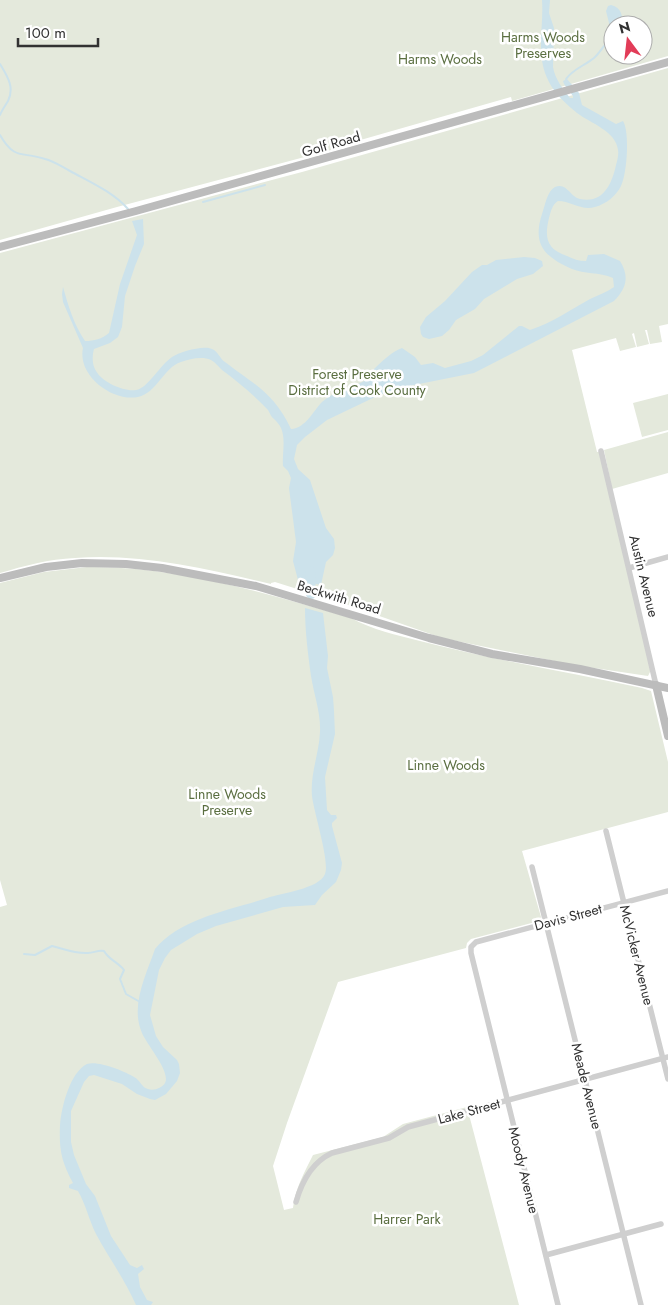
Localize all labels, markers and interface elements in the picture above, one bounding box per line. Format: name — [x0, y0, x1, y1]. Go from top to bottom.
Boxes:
scale bar — [18, 15, 98, 47]
north arrow — [603, 15, 653, 65]
text: N — [617, 16, 633, 39]
text: 100 m — [25, 22, 66, 44]
park label: Harms Woods Preserves — [501, 27, 585, 63]
park label: Harms Woods — [398, 49, 482, 69]
street label: Golf Road — [299, 126, 363, 162]
park label: Forest Preserve District of Cook County — [288, 364, 427, 400]
street label: Austin Avenue — [624, 533, 664, 619]
street label: Beckwith Road — [295, 575, 383, 619]
park label: Linne Woods — [407, 755, 485, 775]
park label: Linne Woods Preserve — [188, 784, 266, 820]
street label: Davis Street — [532, 898, 605, 936]
street label: McVicker Avenue — [615, 903, 659, 1007]
street label: Meade Avenue — [567, 1041, 607, 1131]
street label: Lake Street — [436, 1093, 503, 1129]
street label: Moody Avenue — [504, 1125, 544, 1215]
park label: Harrer Park — [373, 1209, 441, 1229]

